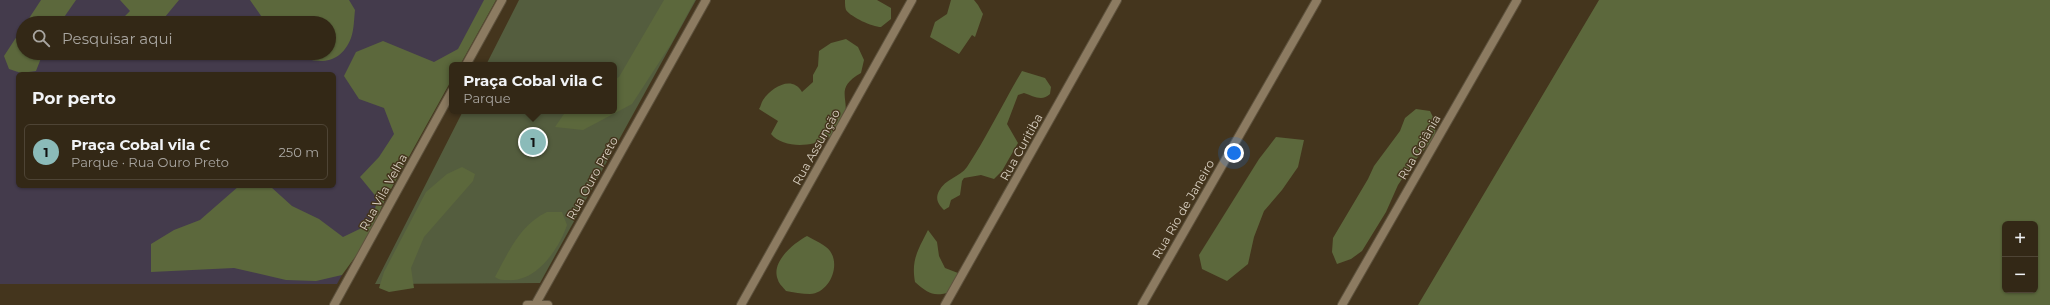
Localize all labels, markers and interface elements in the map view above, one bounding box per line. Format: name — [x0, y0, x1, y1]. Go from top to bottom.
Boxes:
search box — [16, 16, 336, 60]
icon: search — [30, 27, 52, 49]
text: Pesquisar aqui — [62, 29, 173, 48]
popup — [449, 62, 617, 114]
text: Praça Cobal vila C — [463, 71, 603, 90]
text: Por perto — [32, 88, 116, 108]
text: Parque — [463, 90, 511, 106]
street label: Rua Assunção — [789, 106, 843, 188]
street label: Rua Curitiba — [996, 111, 1046, 183]
street label: Rua Goiânia — [1394, 112, 1444, 182]
pin: 1 — [520, 127, 546, 157]
street label: Rua Ouro Preto — [563, 134, 621, 222]
text: Praça Cobal vila C — [71, 135, 210, 154]
your location — [1224, 143, 1244, 163]
text: 1 — [43, 144, 49, 160]
text: 250 m — [278, 144, 319, 160]
street label: Rua Vila Velha — [356, 151, 410, 233]
text: Parque · Rua Ouro Preto — [71, 154, 229, 170]
street label: Rua Rio de Janeiro — [1149, 157, 1217, 261]
map controls — [2002, 221, 2038, 293]
button: + — [2002, 221, 2038, 257]
button: − — [2002, 257, 2038, 293]

